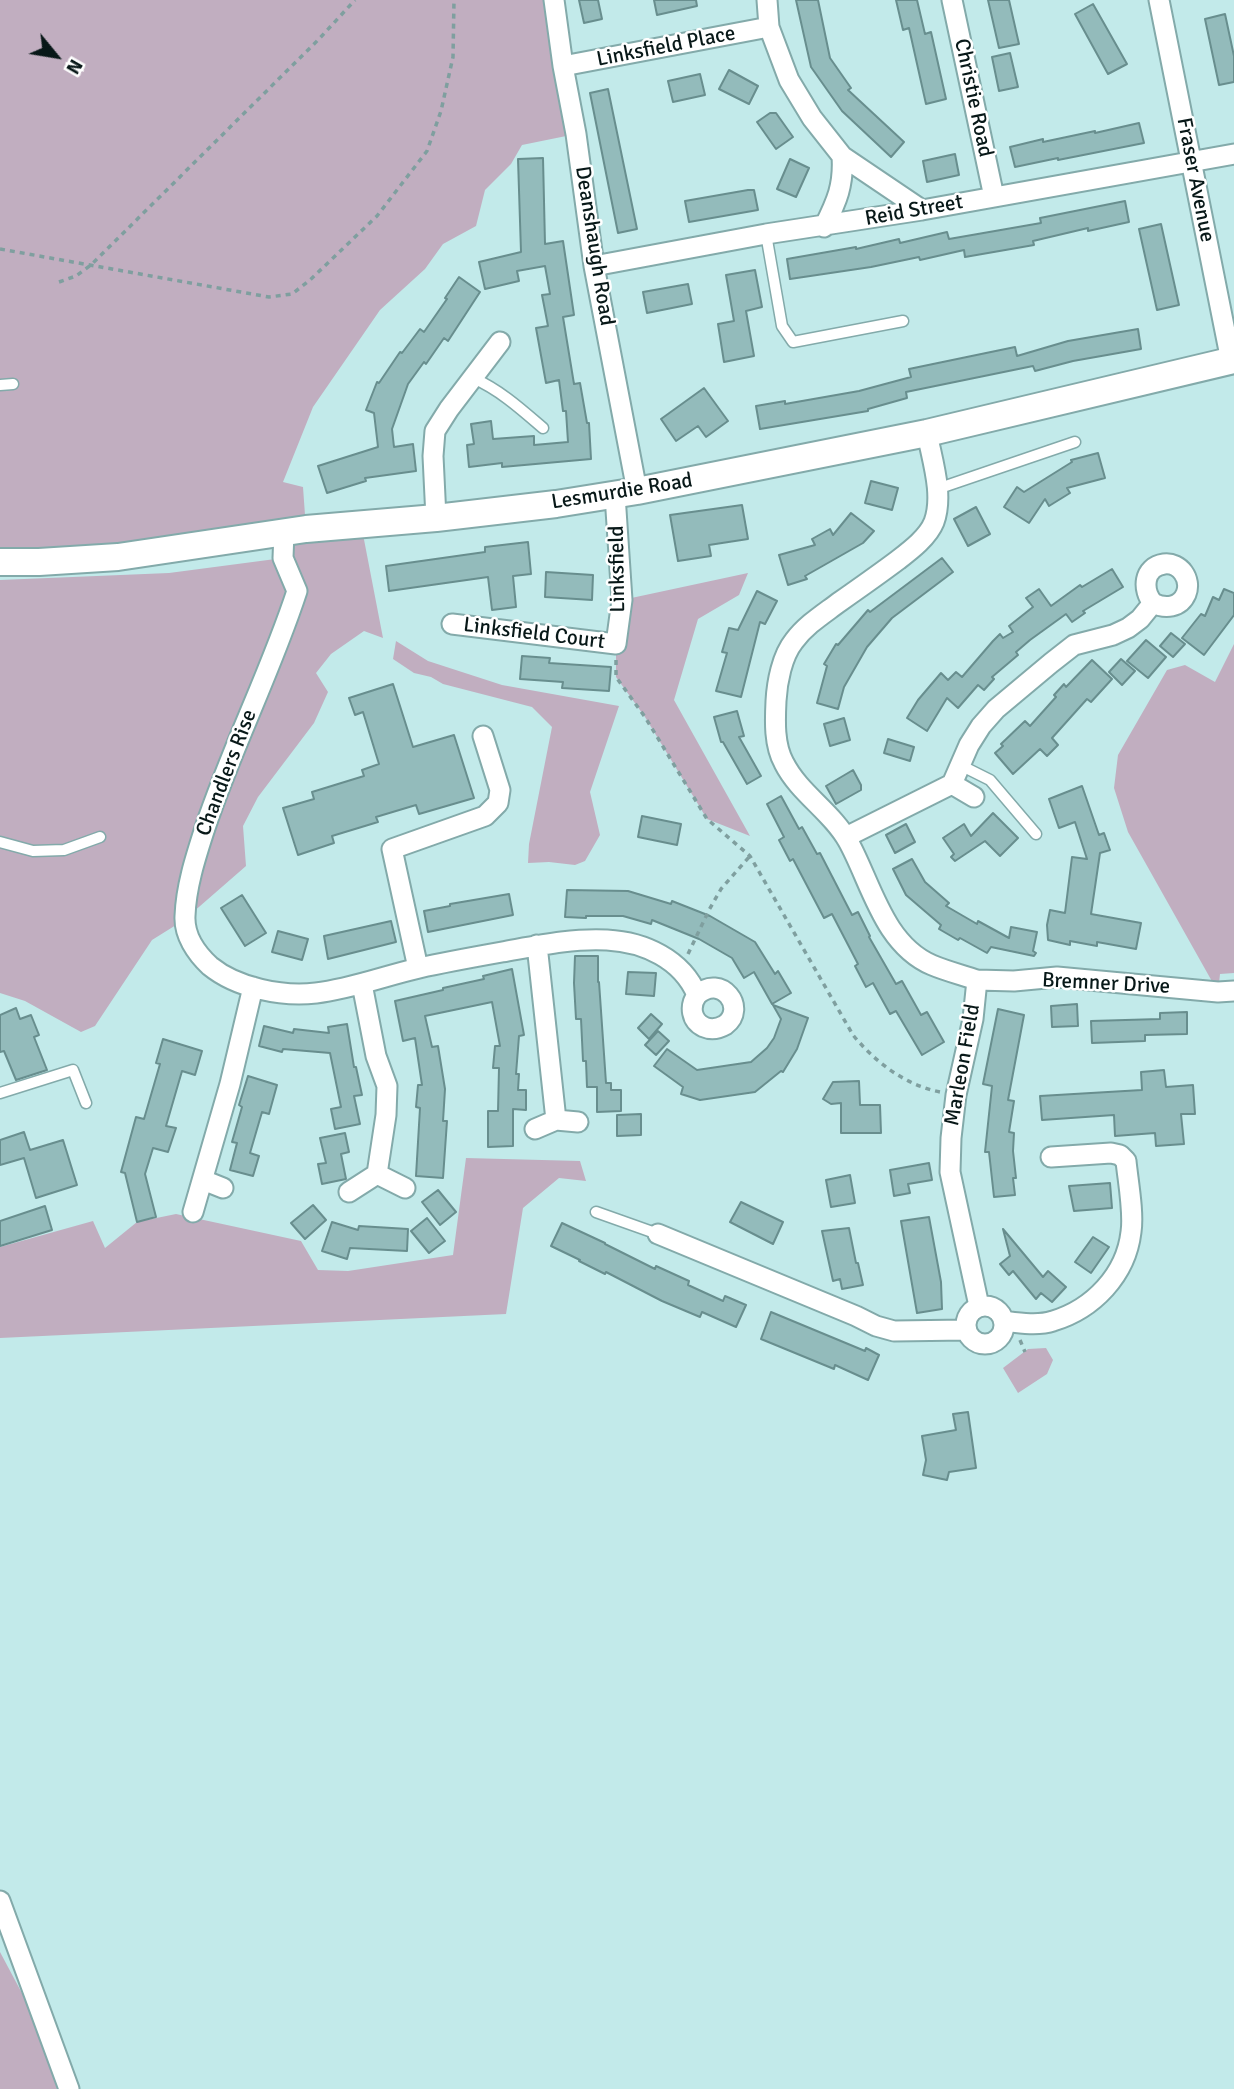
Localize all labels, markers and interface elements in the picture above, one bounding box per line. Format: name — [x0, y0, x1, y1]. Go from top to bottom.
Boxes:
north arrow — [21, 21, 91, 91]
street label: Linksfield Place — [594, 21, 738, 73]
street label: Christie Road — [948, 37, 998, 159]
text: N — [60, 55, 88, 78]
street label: Fraser Avenue — [1171, 116, 1219, 244]
street label: Deanshaugh Road — [569, 164, 619, 328]
street label: Reid Street — [863, 190, 965, 232]
street label: Lesmurdie Road — [550, 468, 694, 516]
street label: Linksfield — [605, 525, 631, 613]
street label: Linksfield Court — [462, 613, 606, 655]
street label: Chandlers Rise — [191, 706, 263, 840]
street label: Bremner Drive — [1041, 968, 1171, 1000]
street label: Marleon Field — [940, 1002, 986, 1128]

